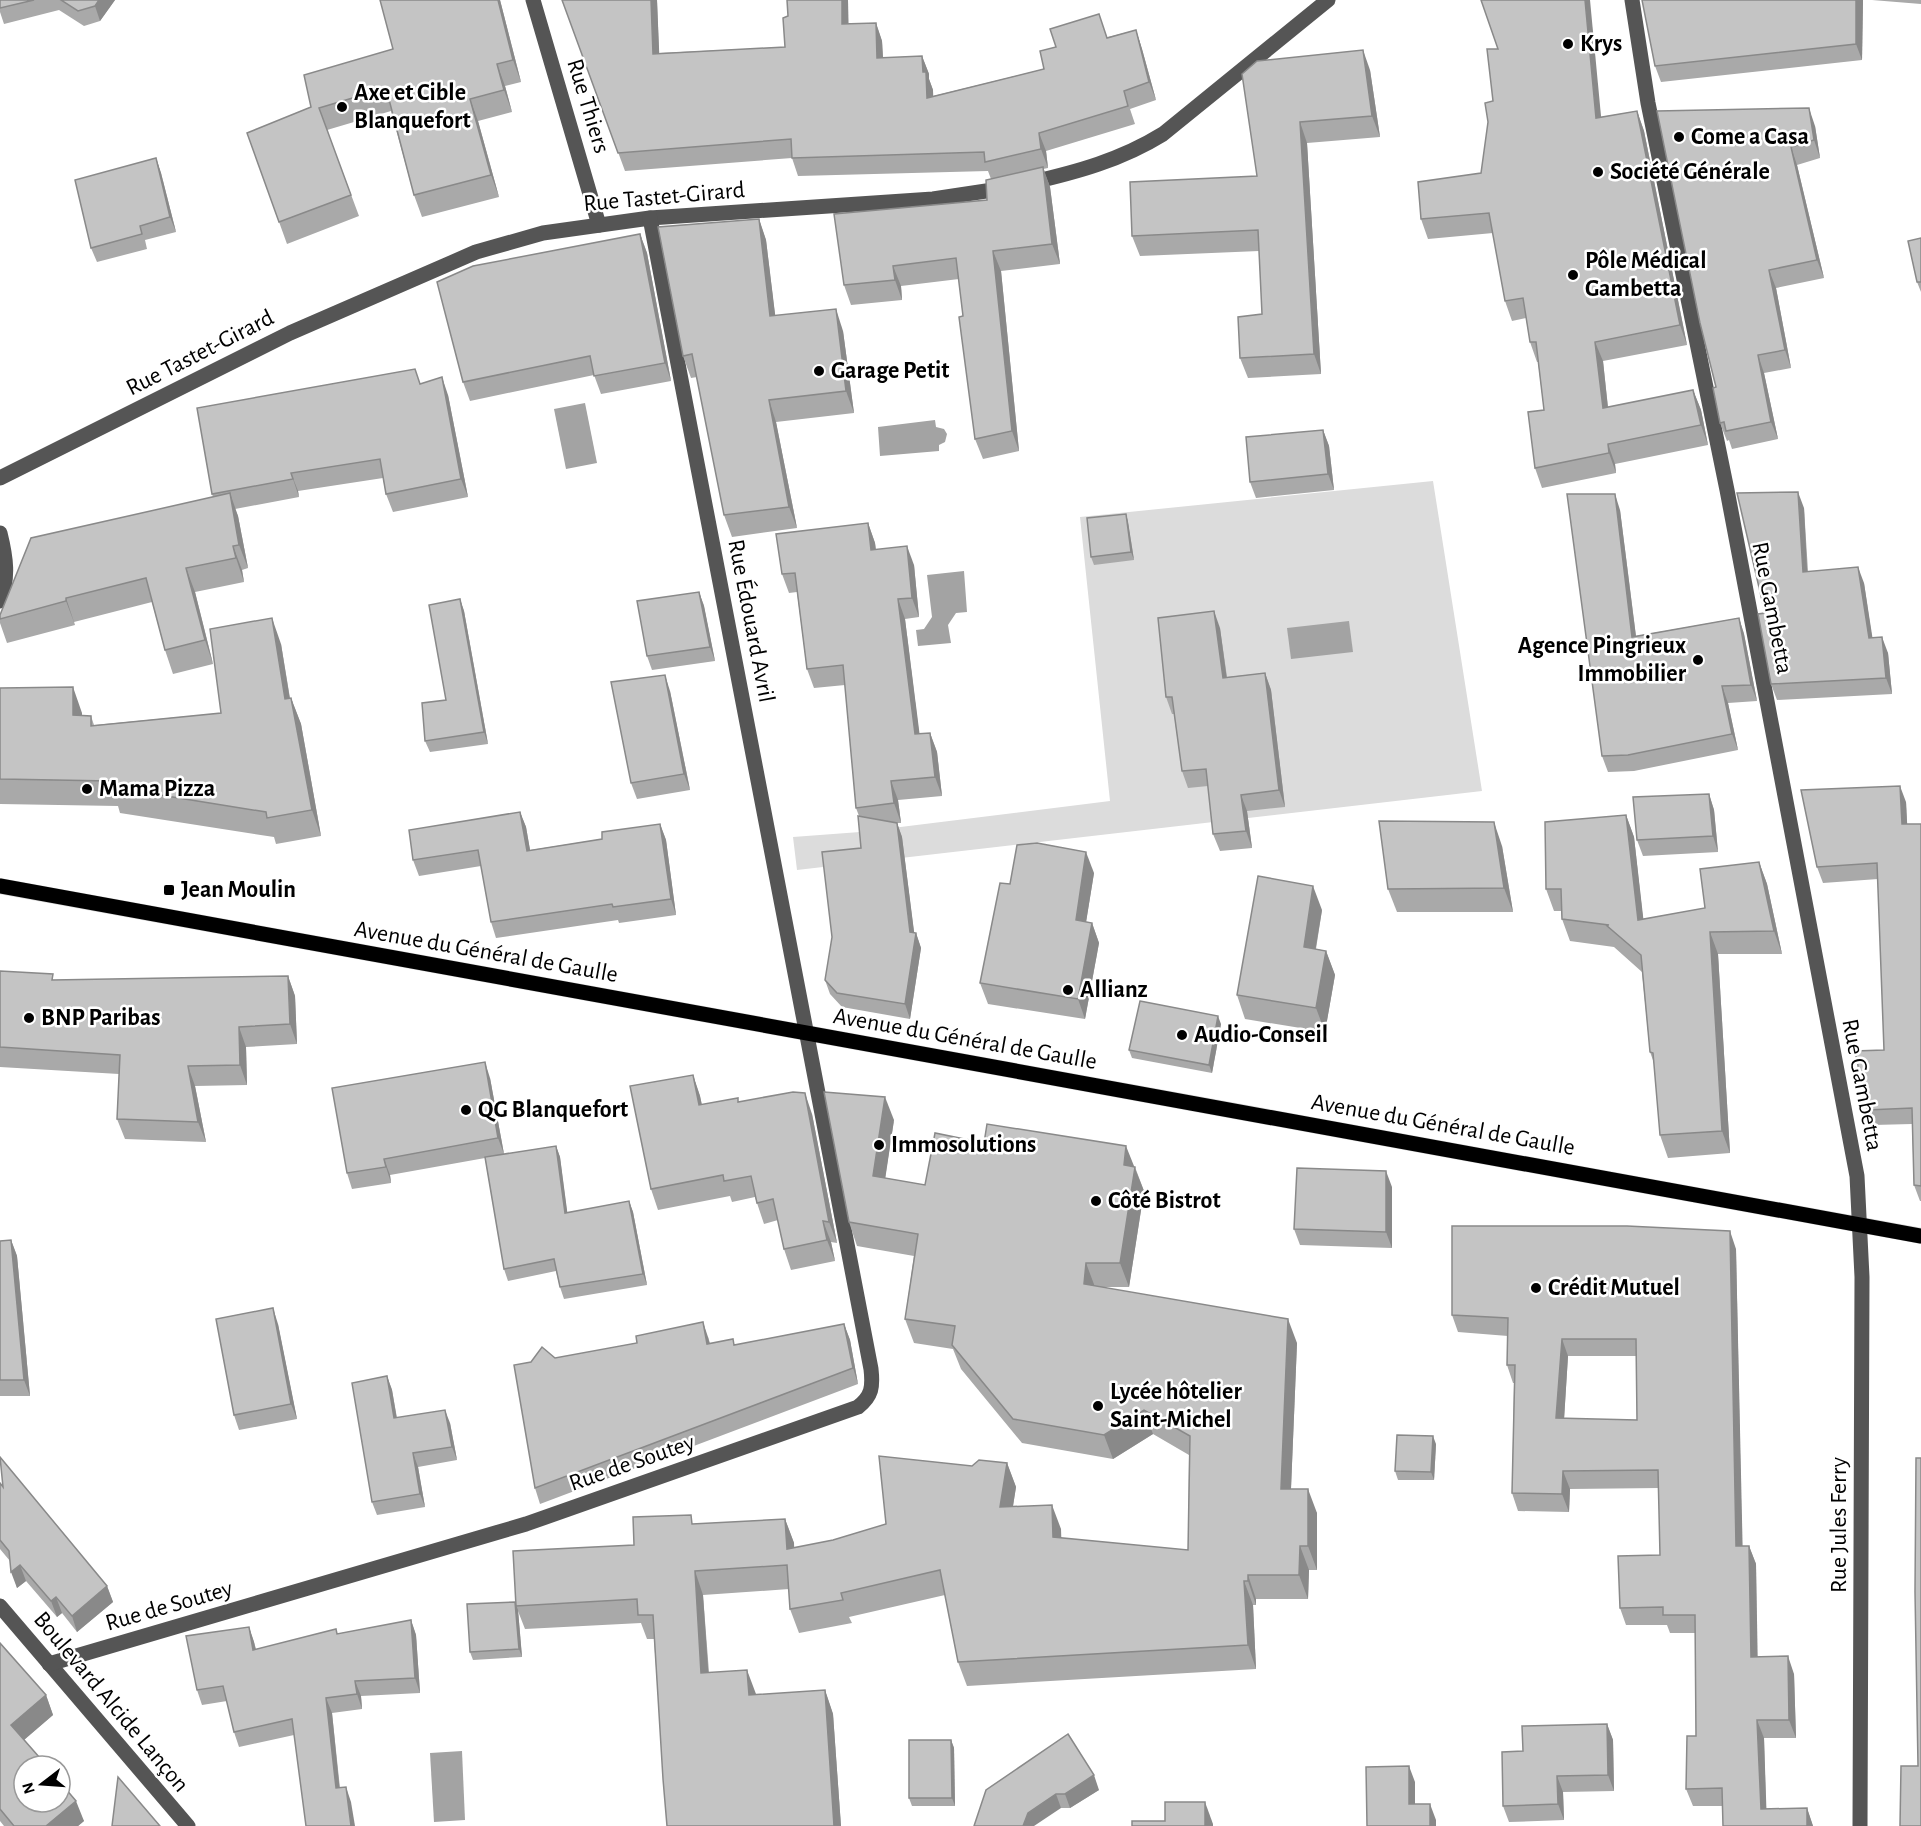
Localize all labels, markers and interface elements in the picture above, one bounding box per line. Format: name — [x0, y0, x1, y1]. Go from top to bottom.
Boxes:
place label: Krys — [1580, 32, 1622, 56]
marker: Krys — [1561, 37, 1575, 51]
street label: Rue Thiers — [562, 56, 614, 156]
place label: Axe et Cible Blanquefort — [354, 81, 471, 133]
marker: Axe et Cible Blanquefort — [335, 100, 349, 114]
place label: Come a Casa — [1691, 125, 1809, 149]
marker: Come a Casa — [1672, 130, 1686, 144]
place label: Société Générale — [1610, 160, 1770, 184]
marker: Société Générale — [1591, 165, 1605, 179]
street label: Rue Tastet-Girard — [582, 178, 746, 216]
place label: Pôle Médical Gambetta — [1585, 249, 1706, 301]
marker: Pôle Médical Gambetta — [1566, 268, 1580, 282]
street label: Rue Tastet-Girard — [122, 306, 278, 400]
place label: Garage Petit — [831, 359, 949, 383]
marker: Garage Petit — [812, 364, 826, 378]
street label: Rue Édouard Avril — [723, 537, 781, 705]
street label: Rue Gambetta — [1747, 540, 1797, 676]
place label: Agence Pingrieux Immobilier — [1518, 634, 1687, 686]
marker: Agence Pingrieux Immobilier — [1691, 653, 1705, 667]
place label: Mama Pizza — [99, 777, 215, 801]
marker: Mama Pizza — [80, 782, 94, 796]
place label: Jean Moulin — [181, 878, 296, 902]
marker: Jean Moulin — [162, 883, 176, 897]
street label: Avenue du Général de Gaulle — [352, 917, 620, 987]
place label: Allianz — [1080, 978, 1148, 1002]
marker: Allianz — [1061, 983, 1075, 997]
street label: Avenue du Général de Gaulle — [831, 1004, 1099, 1074]
place label: BNP Paribas — [41, 1006, 161, 1030]
marker: BNP Paribas — [22, 1011, 36, 1025]
street label: Rue Gambetta — [1837, 1017, 1887, 1153]
place label: Audio-Conseil — [1194, 1023, 1328, 1047]
marker: Audio-Conseil — [1175, 1028, 1189, 1042]
street label: Avenue du Général de Gaulle — [1309, 1090, 1577, 1160]
place label: QG Blanquefort — [478, 1098, 628, 1122]
marker: QG Blanquefort — [459, 1103, 473, 1117]
place label: Immosolutions — [891, 1133, 1036, 1157]
marker: Immosolutions — [872, 1138, 886, 1152]
place label: Côté Bistrot — [1108, 1189, 1221, 1213]
marker: Côté Bistrot — [1089, 1194, 1103, 1208]
place label: Crédit Mutuel — [1548, 1276, 1680, 1300]
marker: Crédit Mutuel — [1529, 1281, 1543, 1295]
place label: Lycée hôtelier Saint-Michel — [1110, 1380, 1242, 1432]
marker: Lycée hôtelier Saint-Michel — [1091, 1399, 1105, 1413]
street label: Rue de Soutey — [566, 1430, 698, 1496]
street label: Rue Jules Ferry — [1827, 1457, 1851, 1593]
street label: Rue de Soutey — [103, 1576, 235, 1636]
street label: Boulevard Alcide Lançon — [29, 1607, 193, 1797]
north arrow — [12, 1754, 72, 1814]
text: N — [19, 1780, 38, 1796]

